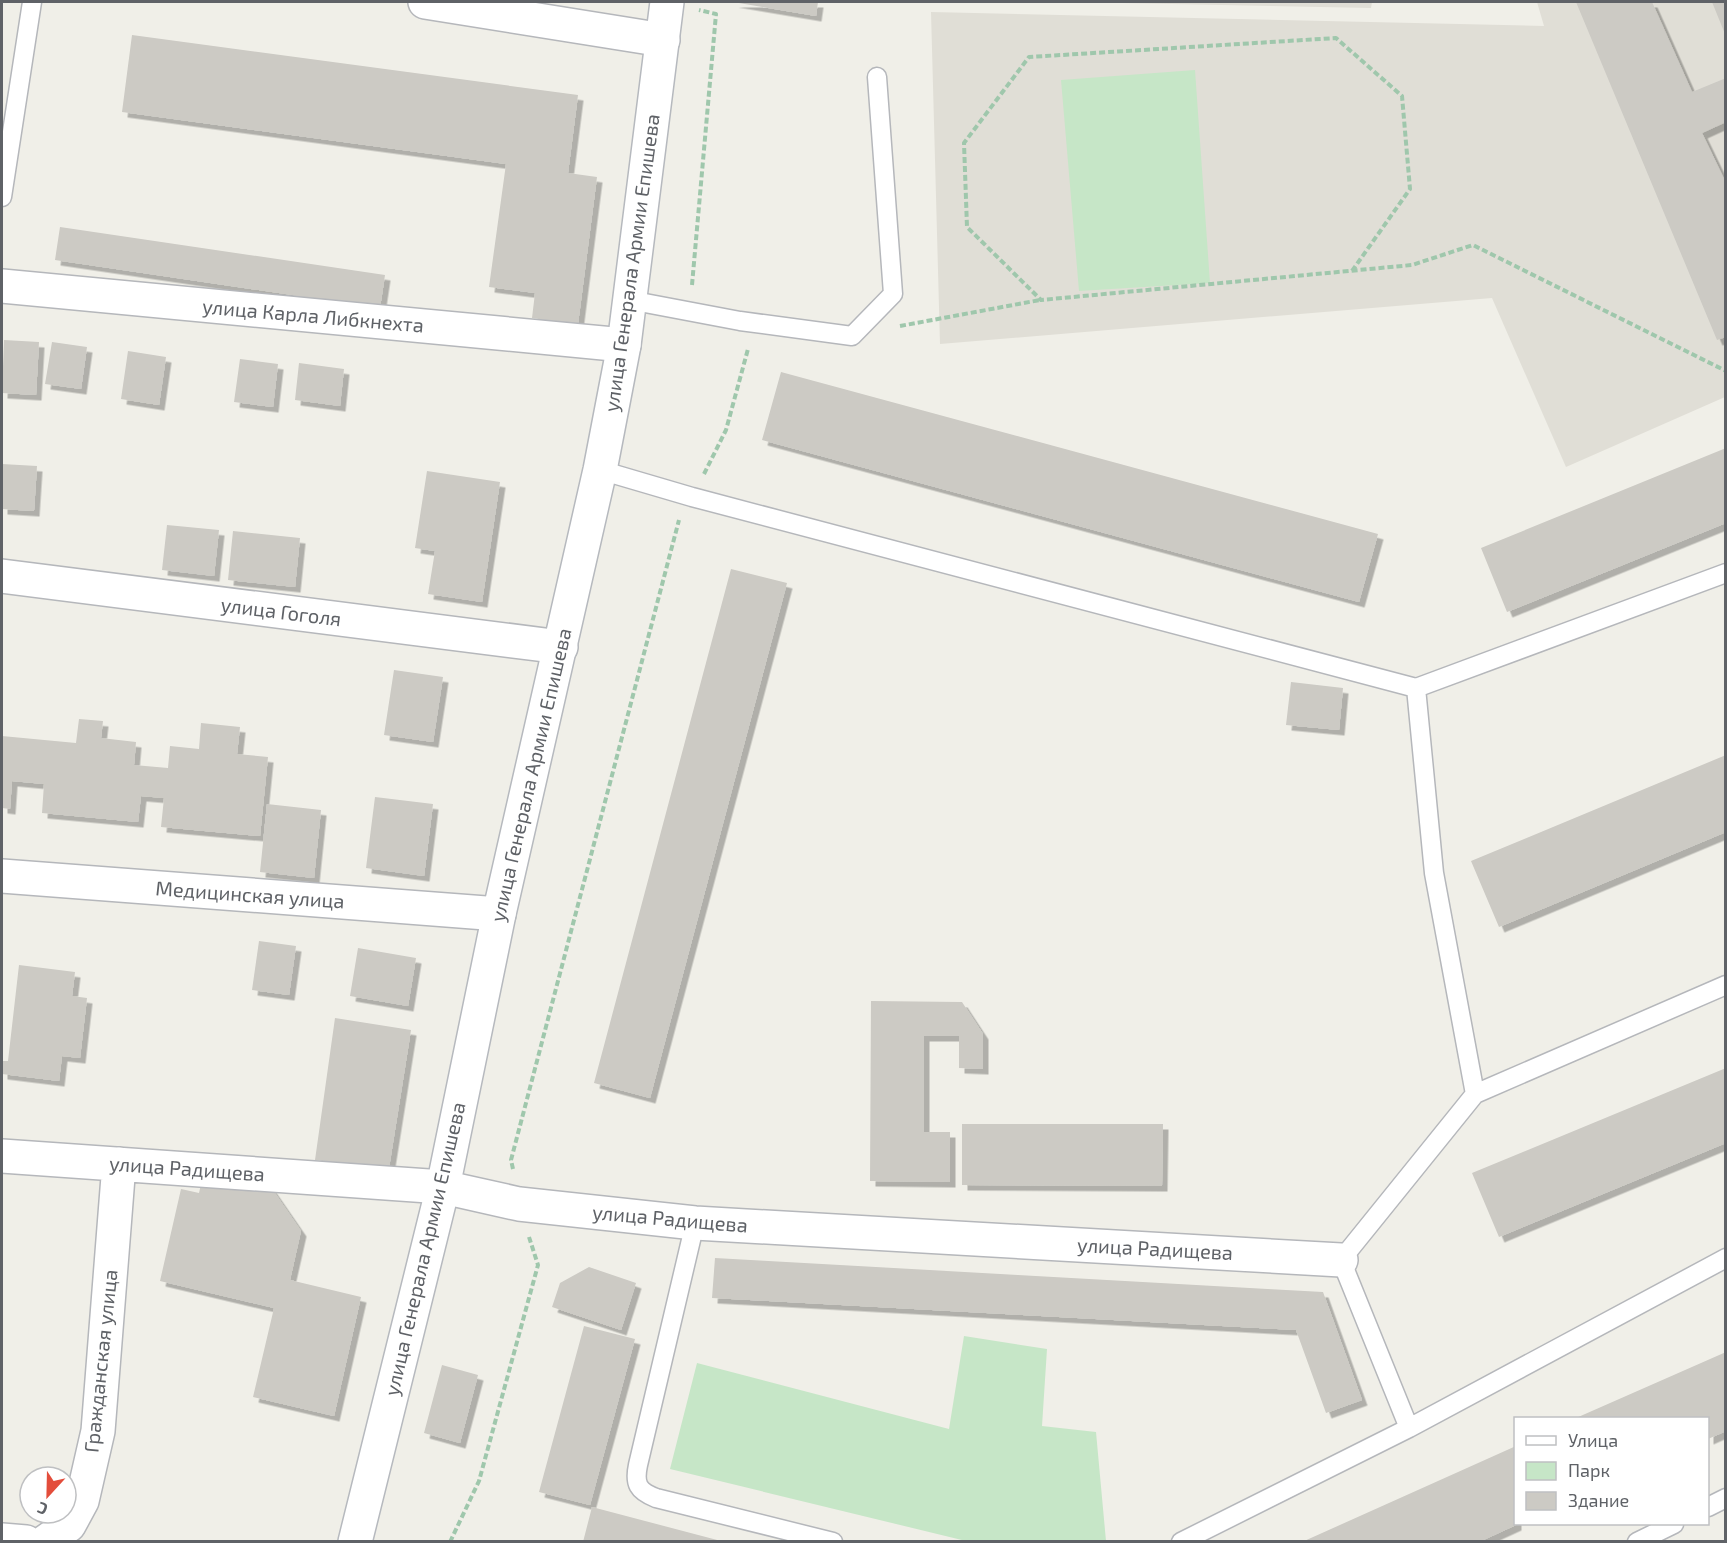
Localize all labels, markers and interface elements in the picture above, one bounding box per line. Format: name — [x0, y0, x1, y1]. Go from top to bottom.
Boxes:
street label: улица Генерала Армии Епишева — [598, 112, 665, 414]
street label: улица Карла Либкнехта — [201, 293, 425, 338]
street label: улица Гоголя — [219, 592, 343, 631]
street label: улица Генерала Армии Епишева — [485, 626, 577, 924]
street label: Медицинская улица — [155, 875, 346, 914]
street label: улица Генерала Армии Епишева — [379, 1100, 471, 1398]
street label: улица Радищева — [108, 1151, 266, 1186]
street label: улица Радищева — [591, 1199, 749, 1238]
street label: улица Радищева — [1076, 1232, 1234, 1265]
street label: Гражданская улица — [78, 1268, 123, 1454]
legend — [1514, 1417, 1709, 1525]
text: Улица — [1568, 1429, 1618, 1451]
text: Парк — [1568, 1459, 1610, 1481]
north arrow — [18, 1465, 78, 1525]
text: Здание — [1568, 1489, 1629, 1511]
text: С — [34, 1499, 50, 1520]

